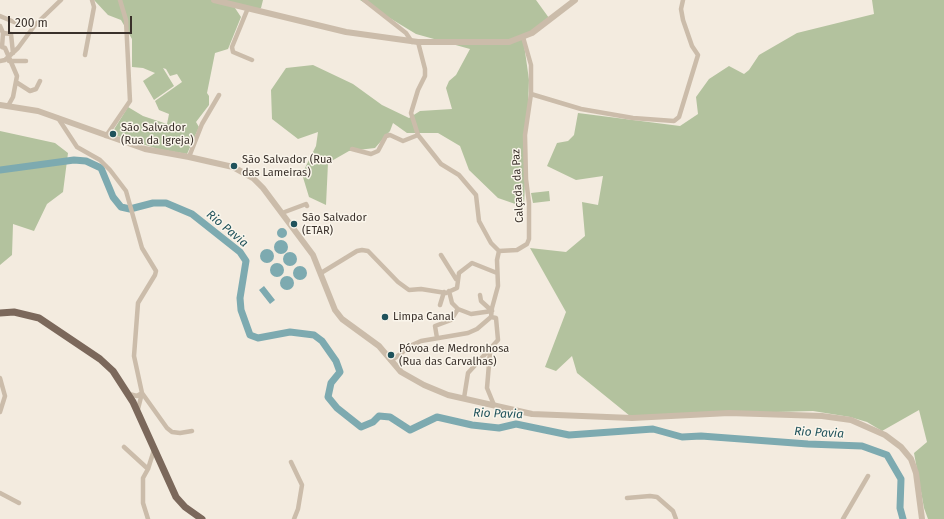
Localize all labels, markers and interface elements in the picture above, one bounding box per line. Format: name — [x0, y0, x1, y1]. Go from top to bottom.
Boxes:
scale bar — [10, 8, 134, 34]
text: 200 m — [15, 16, 48, 30]
place label: São Salvador (Rua da Igreja) — [121, 121, 194, 147]
marker: São Salvador (Rua da Igreja) — [108, 129, 118, 139]
street label: Calçada da Paz — [509, 149, 527, 223]
place label: São Salvador (Rua das Lameiras) — [242, 153, 332, 179]
marker: São Salvador (Rua das Lameiras) — [229, 161, 239, 171]
water label: Rio Pavia — [203, 207, 251, 251]
place label: São Salvador (ETAR) — [302, 211, 367, 237]
marker: São Salvador (ETAR) — [289, 219, 299, 229]
place label: Limpa Canal — [393, 310, 454, 324]
marker: Limpa Canal — [380, 312, 390, 322]
place label: Póvoa de Medronhosa (Rua das Carvalhas) — [399, 342, 509, 368]
marker: Póvoa de Medronhosa (Rua das Carvalhas) — [386, 350, 396, 360]
water label: Rio Pavia — [473, 406, 523, 422]
water label: Rio Pavia — [794, 425, 844, 441]

